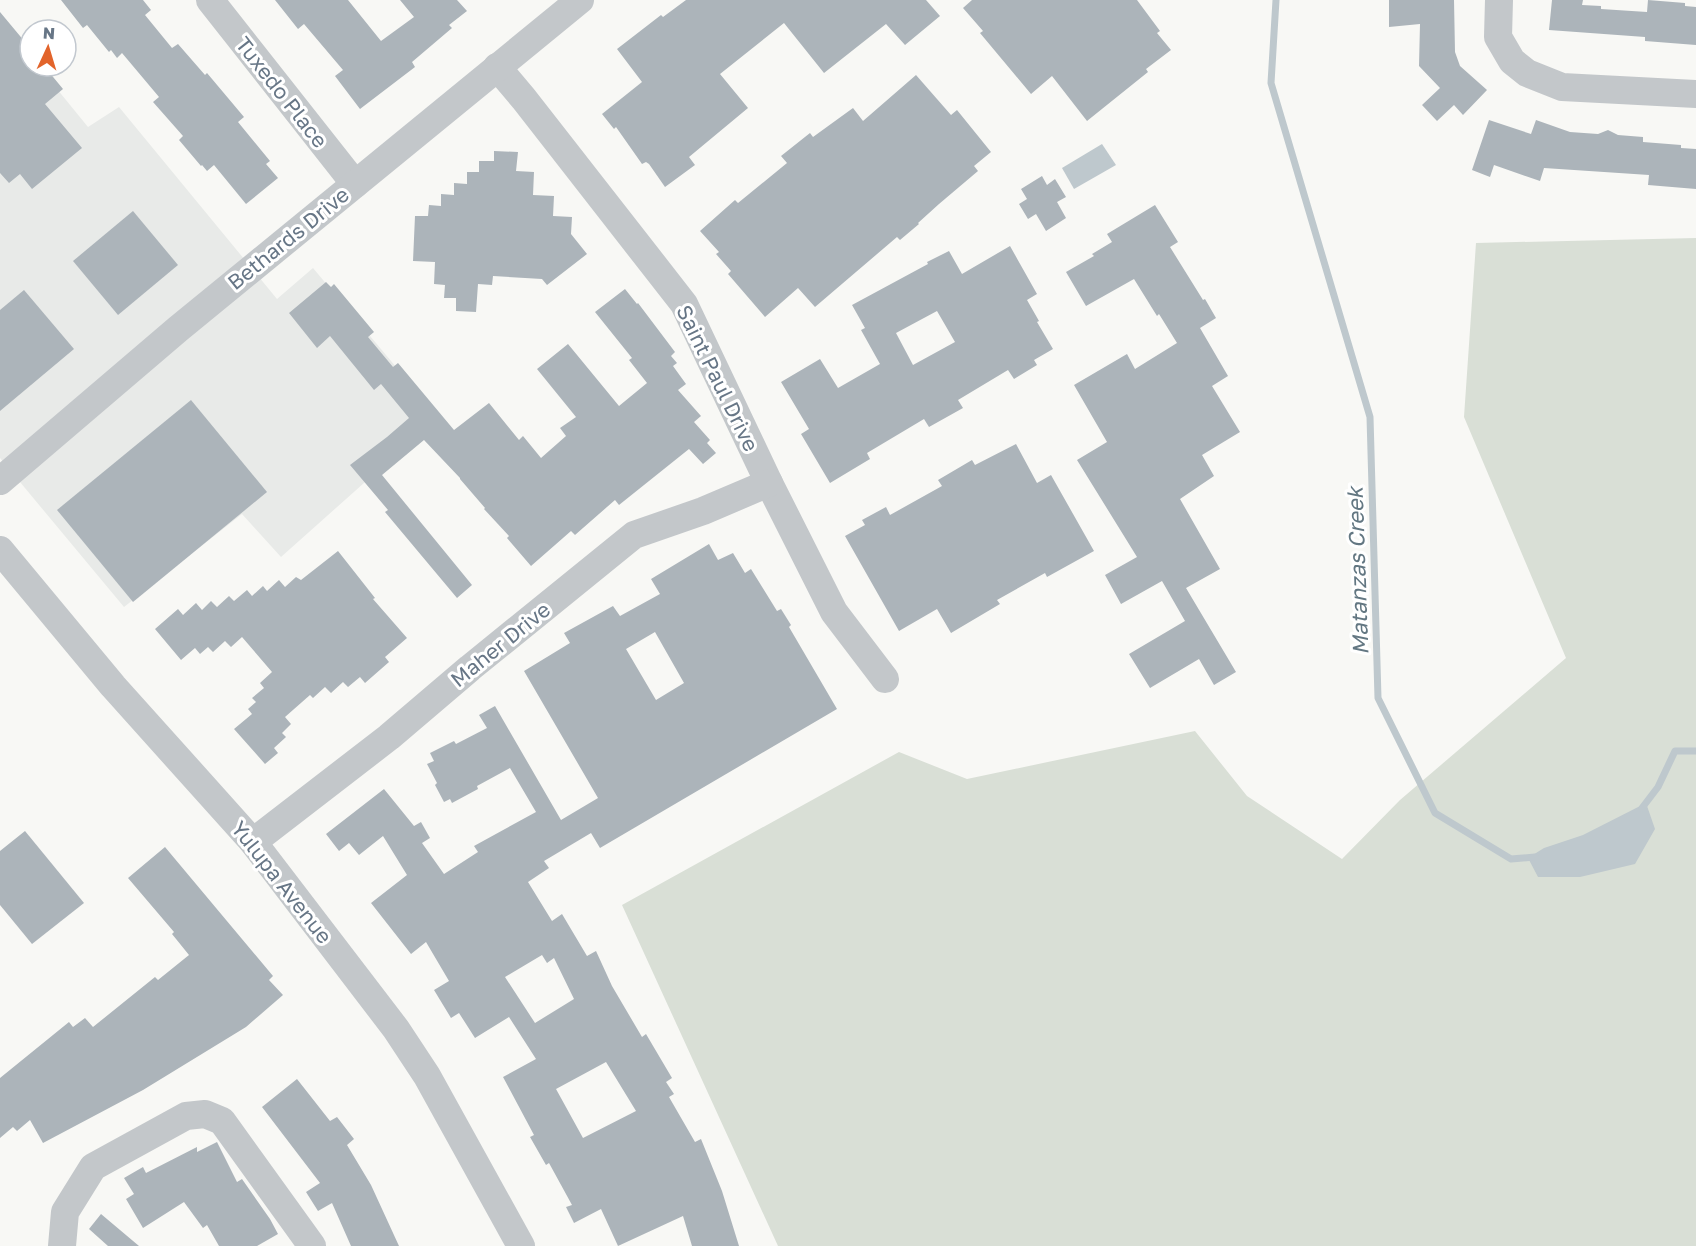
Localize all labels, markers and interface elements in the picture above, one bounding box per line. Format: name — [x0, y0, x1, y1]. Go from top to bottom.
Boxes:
north arrow — [18, 18, 78, 78]
text: N — [42, 23, 56, 43]
street label: Tuxedo Place — [231, 31, 333, 153]
street label: Bethards Drive — [222, 181, 354, 295]
street label: Saint Paul Drive — [671, 301, 765, 455]
water label: Matanzas Creek — [1340, 484, 1373, 655]
street label: Maher Drive — [445, 596, 555, 692]
street label: Yulupa Avenue — [226, 815, 338, 949]

